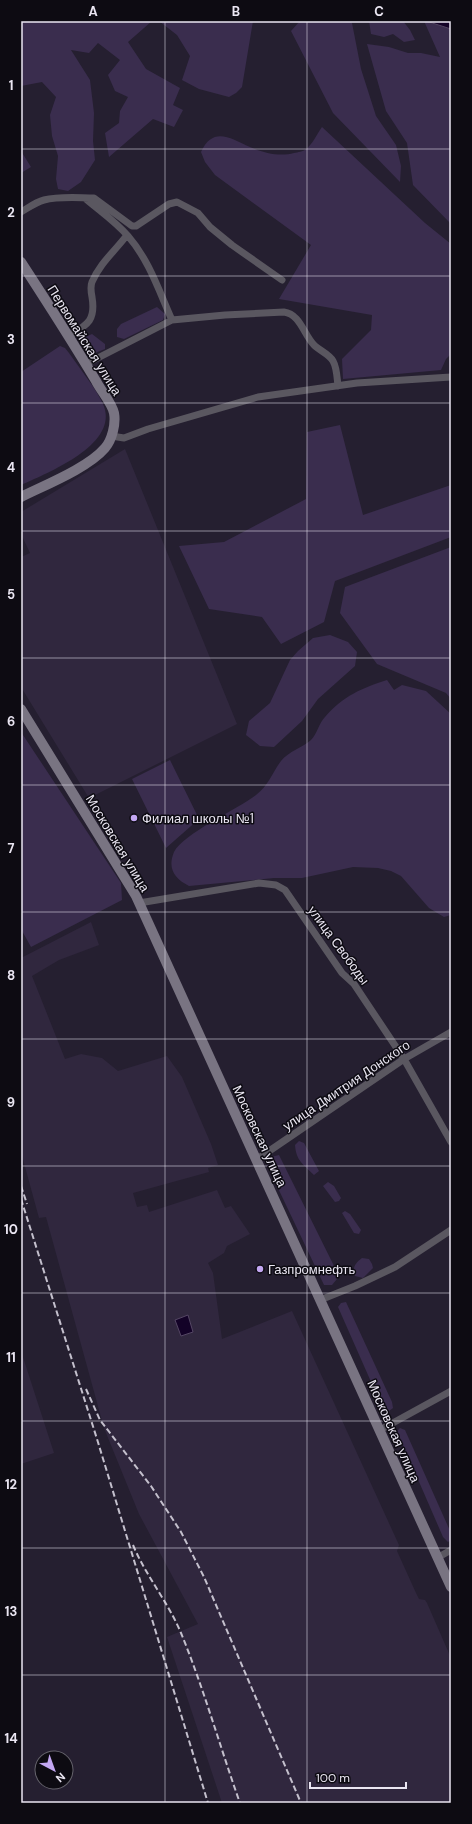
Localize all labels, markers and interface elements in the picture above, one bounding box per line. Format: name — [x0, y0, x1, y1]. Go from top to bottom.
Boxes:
text: A — [88, 3, 98, 20]
text: B — [232, 3, 240, 20]
text: C — [374, 3, 384, 20]
text: 1 — [9, 77, 13, 94]
text: 2 — [7, 204, 15, 221]
street label: Первомайская улица — [44, 282, 126, 399]
text: 3 — [7, 331, 15, 348]
text: 4 — [7, 459, 15, 476]
text: 5 — [7, 586, 15, 603]
text: 6 — [7, 713, 15, 730]
street label: Московская улица — [82, 792, 154, 896]
place label: Филиал школы №1 — [142, 810, 254, 827]
marker: Филиал школы №1 — [129, 813, 139, 823]
text: 7 — [8, 840, 15, 857]
street label: улица Свободы — [304, 902, 373, 988]
text: 8 — [7, 967, 15, 984]
street label: улица Дмитрия Донского — [279, 1036, 413, 1134]
street label: Московская улица — [229, 1083, 291, 1191]
text: 9 — [7, 1094, 15, 1111]
text: 10 — [4, 1221, 18, 1238]
place label: Газпромнефть — [268, 1261, 356, 1278]
marker: Газпромнефть — [255, 1264, 265, 1274]
text: 11 — [6, 1349, 16, 1366]
street label: Московская улица — [363, 1377, 424, 1486]
text: 12 — [5, 1476, 17, 1493]
text: 13 — [5, 1603, 17, 1620]
text: 14 — [4, 1730, 18, 1747]
north arrow — [34, 1750, 74, 1790]
scale bar — [310, 1764, 406, 1790]
text: N — [53, 1770, 68, 1785]
text: 100 m — [316, 1770, 350, 1786]

